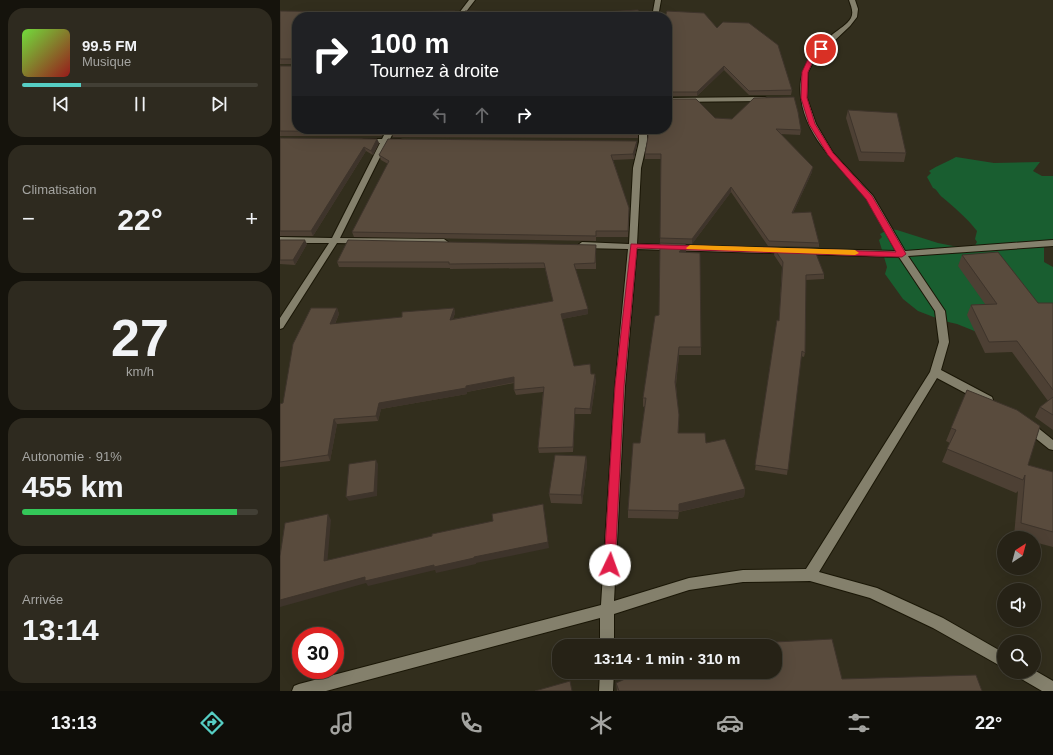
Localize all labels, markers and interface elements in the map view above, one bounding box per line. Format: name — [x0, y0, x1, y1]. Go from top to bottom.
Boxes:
icon: right — [304, 28, 356, 80]
text: 100 m — [370, 28, 449, 59]
pin — [804, 32, 838, 66]
text: 99.5 FM — [82, 37, 137, 54]
icon: arrive — [810, 38, 832, 60]
text: Musique — [82, 54, 131, 69]
text: Tournez à droite — [370, 61, 499, 81]
icon: previous — [50, 93, 72, 115]
icon: pause — [129, 93, 151, 115]
icon: next — [208, 93, 230, 115]
icon: left — [429, 104, 451, 126]
icon: ahead — [471, 104, 493, 126]
icon: right — [513, 104, 535, 126]
text: Climatisation — [22, 182, 96, 197]
text: 22° — [117, 203, 163, 236]
text: − — [22, 206, 35, 231]
text: + — [245, 206, 258, 231]
text: 27 — [111, 309, 169, 367]
text: km/h — [126, 364, 154, 379]
text: Autonomie · 91% — [22, 449, 122, 464]
text: 455 km — [22, 470, 124, 503]
north arrow — [997, 531, 1041, 575]
map controls — [997, 531, 1041, 679]
position arrow — [589, 544, 631, 586]
button: sound — [997, 583, 1041, 627]
text: Arrivée — [22, 592, 63, 607]
text: 13:14 — [22, 613, 99, 646]
speed limit sign: 30 — [292, 627, 344, 679]
button: search — [997, 635, 1041, 679]
text: 13:14 · 1 min · 310 m — [594, 650, 740, 667]
icon: directions — [198, 709, 226, 737]
icon: music — [328, 709, 356, 737]
icon: phone — [457, 709, 485, 737]
icon: climate — [587, 709, 615, 737]
icon: car — [716, 709, 744, 737]
icon: filters — [845, 709, 873, 737]
text: 13:13 — [51, 713, 97, 733]
text: 22° — [975, 713, 1002, 733]

